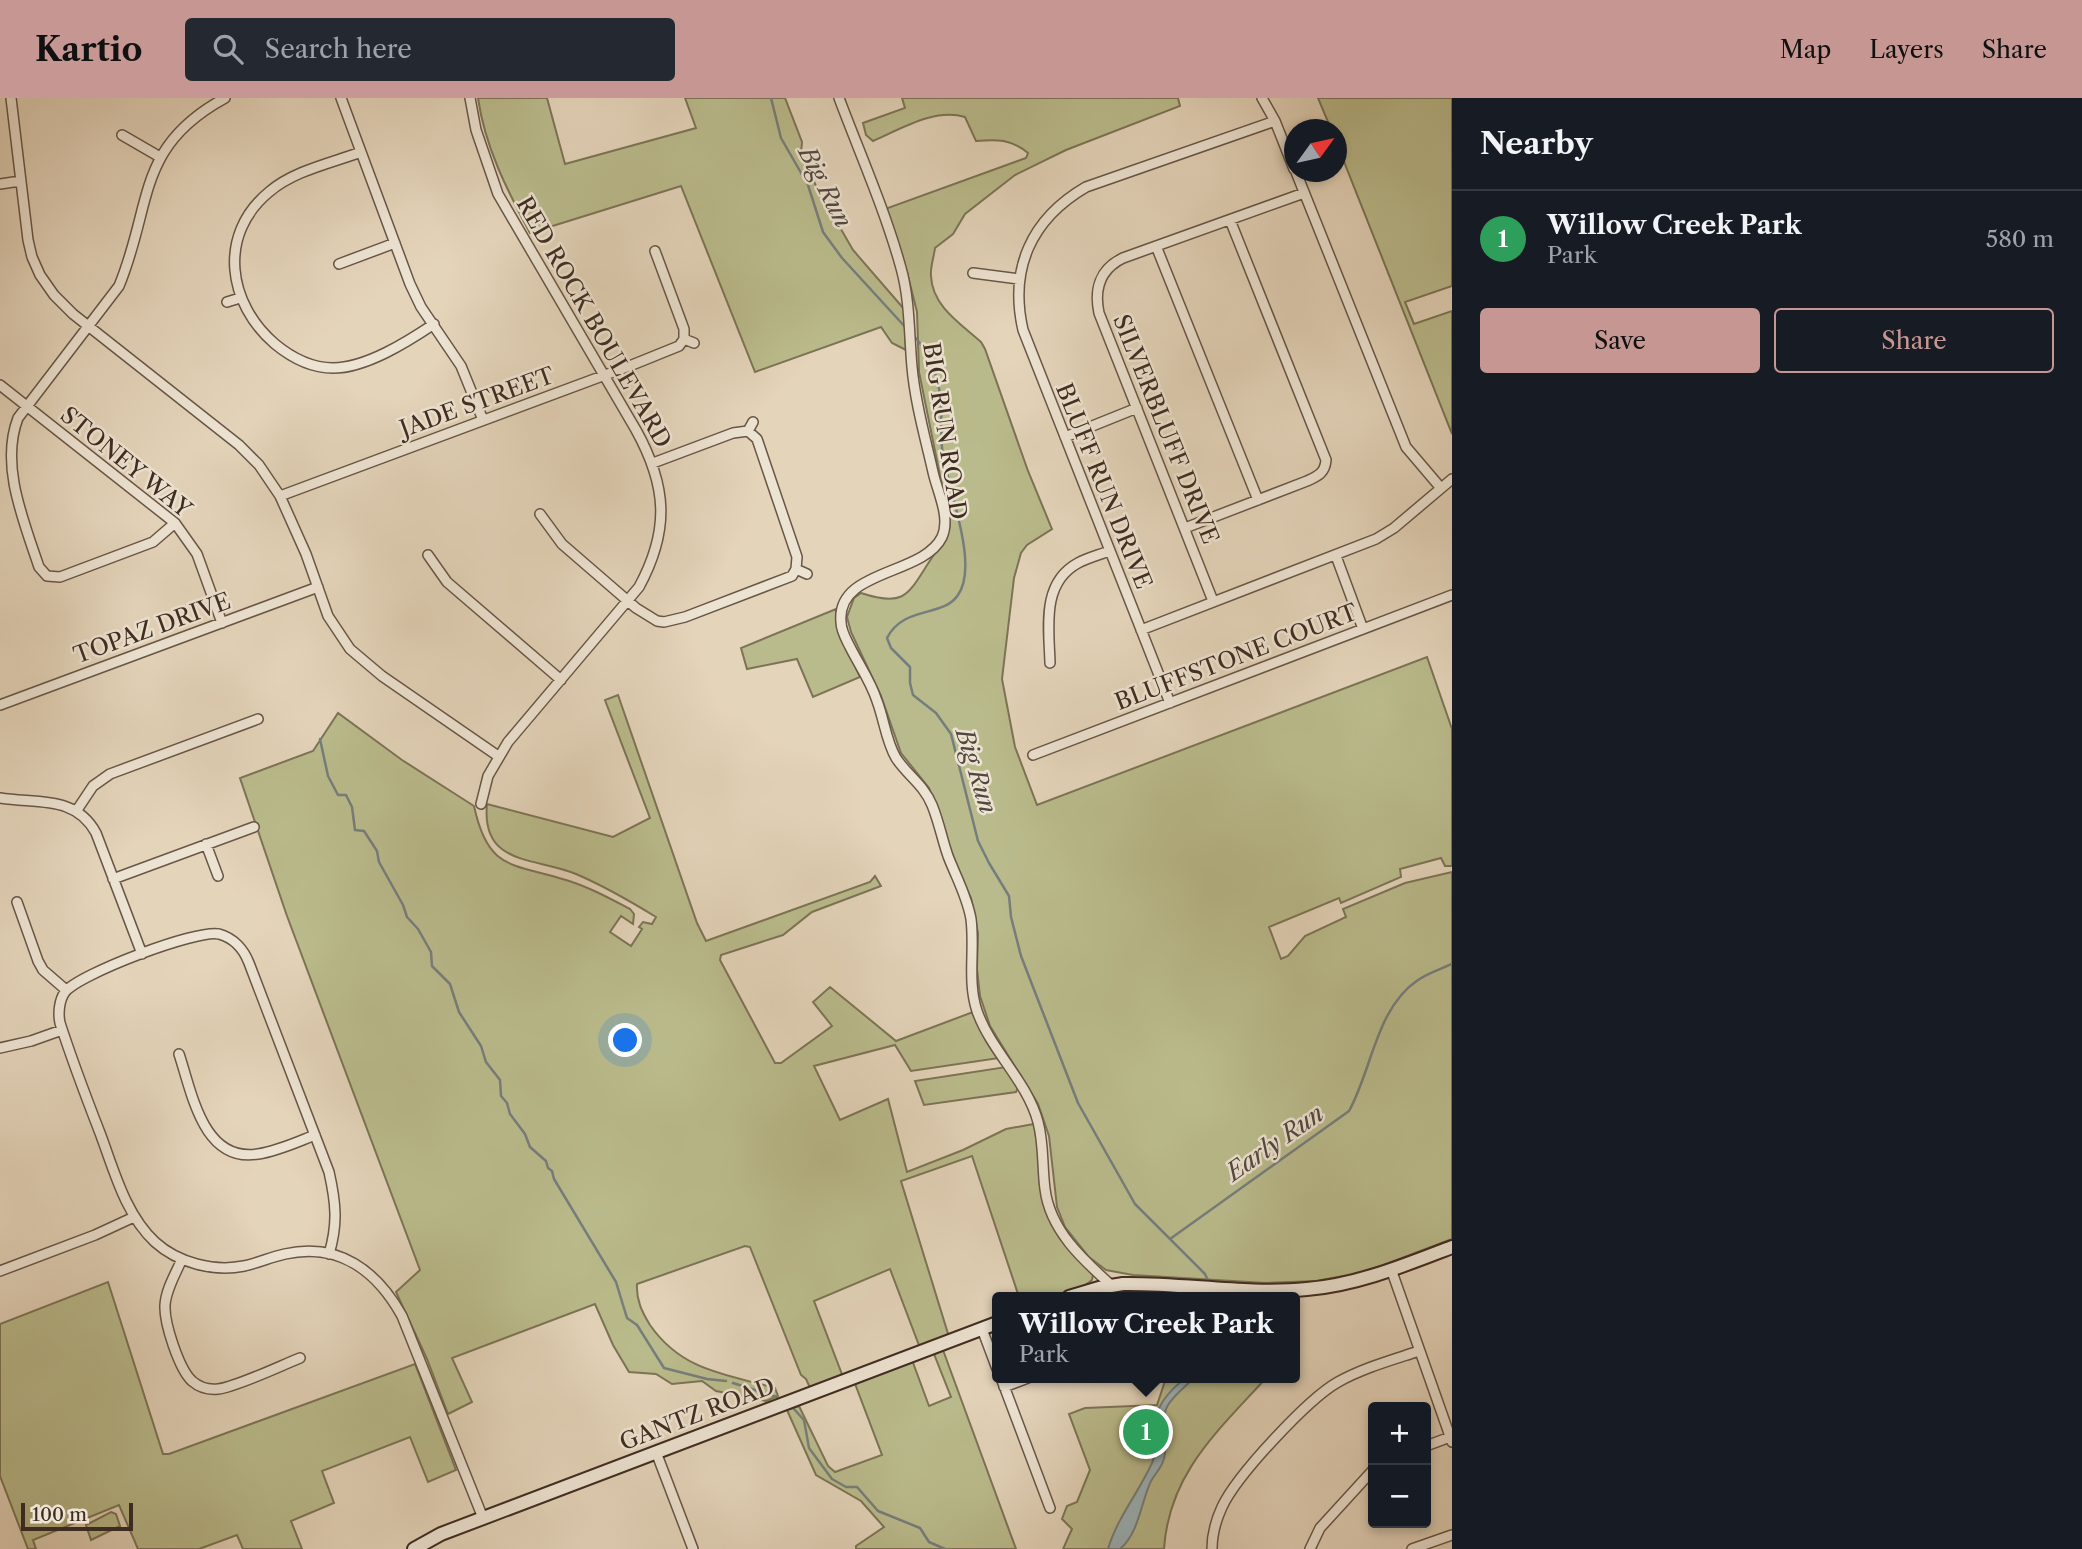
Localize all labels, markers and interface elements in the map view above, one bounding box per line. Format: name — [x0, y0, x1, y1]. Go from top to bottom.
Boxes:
search box — [185, 18, 675, 81]
text: Kartio — [35, 29, 143, 70]
icon: search — [209, 30, 247, 68]
text: Search here — [265, 33, 412, 65]
text: Map — [1780, 35, 1831, 64]
text: Layers — [1869, 35, 1944, 64]
text: Share — [1982, 35, 2047, 64]
north arrow — [1284, 119, 1347, 182]
text: Nearby — [1480, 125, 1593, 162]
water label: Big Run — [792, 139, 858, 232]
street label: RED ROCK BOULEVARD — [511, 191, 677, 453]
text: Willow Creek Park — [1547, 209, 1802, 241]
text: 1 — [1498, 225, 1508, 253]
text: 580 m — [1986, 225, 2054, 253]
text: Park — [1547, 241, 1597, 269]
button: Save — [1480, 308, 1760, 373]
button: Share — [1774, 308, 2054, 373]
street label: SILVERBLUFF DRIVE — [1107, 310, 1225, 548]
street label: BIG RUN ROAD — [917, 340, 973, 522]
street label: JADE STREET — [393, 361, 559, 444]
street label: BLUFF RUN DRIVE — [1050, 379, 1158, 593]
street label: STONEY WAY — [55, 401, 198, 524]
street label: TOPAZ DRIVE — [70, 587, 234, 669]
street label: BLUFFSTONE COURT — [1111, 598, 1362, 716]
water label: Big Run — [949, 723, 1003, 817]
your location — [608, 1023, 642, 1057]
water label: Early Run — [1219, 1099, 1329, 1188]
popup — [992, 1292, 1300, 1383]
text: Willow Creek Park — [1019, 1308, 1273, 1340]
text: Park — [1019, 1340, 1069, 1368]
street label: GANTZ ROAD — [616, 1372, 778, 1456]
map controls — [1368, 1402, 1431, 1528]
button: + — [1368, 1402, 1431, 1465]
pin: 1 — [1123, 1406, 1169, 1458]
button: − — [1368, 1465, 1431, 1528]
scale bar — [21, 1500, 133, 1532]
text: 100 m — [32, 1503, 87, 1526]

